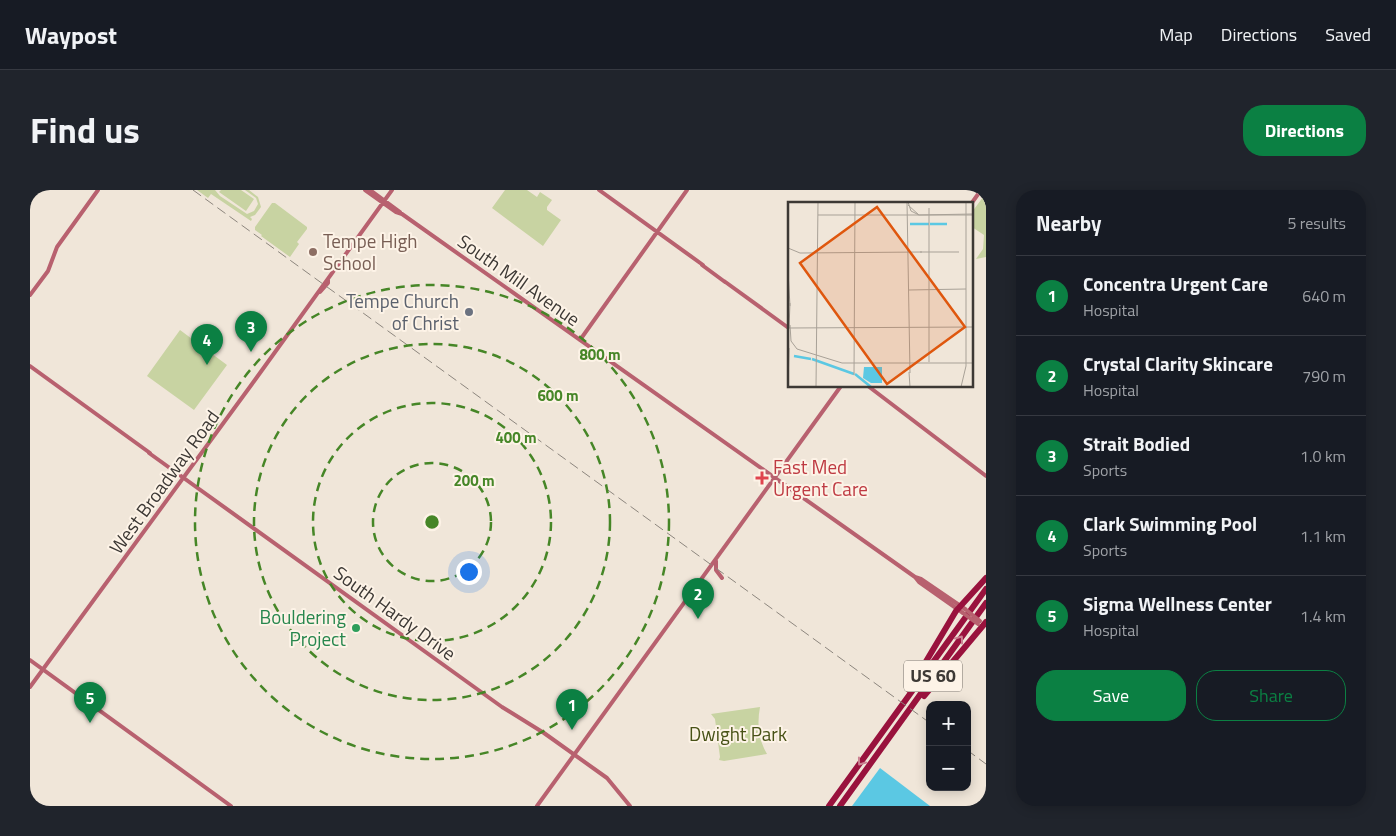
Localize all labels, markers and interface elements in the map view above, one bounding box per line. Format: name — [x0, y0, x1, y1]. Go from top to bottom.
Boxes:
text: Waypost — [25, 17, 117, 53]
text: Map — [1159, 21, 1193, 48]
text: Directions — [1221, 21, 1297, 48]
text: Saved — [1325, 21, 1371, 48]
text: Find us — [30, 103, 140, 157]
button: Directions — [1243, 105, 1366, 156]
inset map — [788, 202, 974, 388]
text: Nearby — [1036, 207, 1101, 239]
text: 5 results — [1287, 211, 1346, 235]
place label: Tempe High School — [323, 226, 418, 277]
street label: South Mill Avenue — [452, 226, 587, 333]
marker: Tempe High School — [307, 246, 319, 258]
text: Concentra Urgent Care — [1083, 269, 1268, 298]
text: 1 — [1048, 284, 1056, 308]
text: 640 m — [1302, 284, 1346, 308]
place label: Tempe Church of Christ — [346, 286, 459, 337]
text: Hospital — [1083, 298, 1139, 322]
marker: Tempe Church of Christ — [463, 306, 475, 318]
pin: 3 — [235, 311, 267, 352]
pin: 4 — [191, 324, 223, 365]
text: 800 m — [579, 343, 621, 366]
text: Crystal Clarity Skincare — [1083, 349, 1273, 378]
text: 2 — [1048, 364, 1056, 388]
text: 790 m — [1302, 364, 1346, 388]
text: Hospital — [1083, 378, 1139, 402]
text: 600 m — [537, 384, 579, 407]
street label: West Broadway Road — [101, 404, 226, 560]
text: 400 m — [495, 426, 537, 449]
text: Strait Bodied — [1083, 429, 1190, 458]
text: 3 — [1048, 444, 1056, 468]
text: 1.0 km — [1300, 444, 1346, 468]
place label: Fast Med Urgent Care — [773, 452, 868, 503]
text: Sports — [1083, 458, 1127, 482]
text: 200 m — [453, 469, 495, 492]
marker: Fast Med Urgent Care — [755, 471, 769, 485]
text: Clark Swimming Pool — [1083, 509, 1257, 538]
centre of rings — [423, 513, 441, 531]
text: 4 — [1048, 524, 1056, 548]
text: 1.1 km — [1300, 524, 1346, 548]
text: Sports — [1083, 538, 1127, 562]
street label: South Hardy Drive — [328, 558, 463, 667]
your location — [456, 559, 482, 585]
pin: 2 — [682, 578, 714, 619]
text: Sigma Wellness Center — [1083, 589, 1272, 618]
place label: Bouldering Project — [259, 602, 346, 653]
text: 5 — [1048, 604, 1056, 628]
text: 1.4 km — [1300, 604, 1346, 628]
text: Hospital — [1083, 618, 1139, 642]
marker: Bouldering Project — [350, 622, 362, 634]
one-way arrow — [954, 635, 963, 645]
road number: US 60 — [904, 661, 962, 692]
button: Save — [1036, 670, 1186, 721]
button: Share — [1196, 670, 1346, 721]
pin: 5 — [74, 682, 106, 723]
pin: 1 — [556, 689, 588, 730]
map controls — [926, 701, 971, 791]
button: + — [926, 701, 971, 746]
park label: Dwight Park — [689, 719, 787, 748]
button: − — [926, 746, 971, 791]
one-way arrow — [859, 756, 867, 765]

